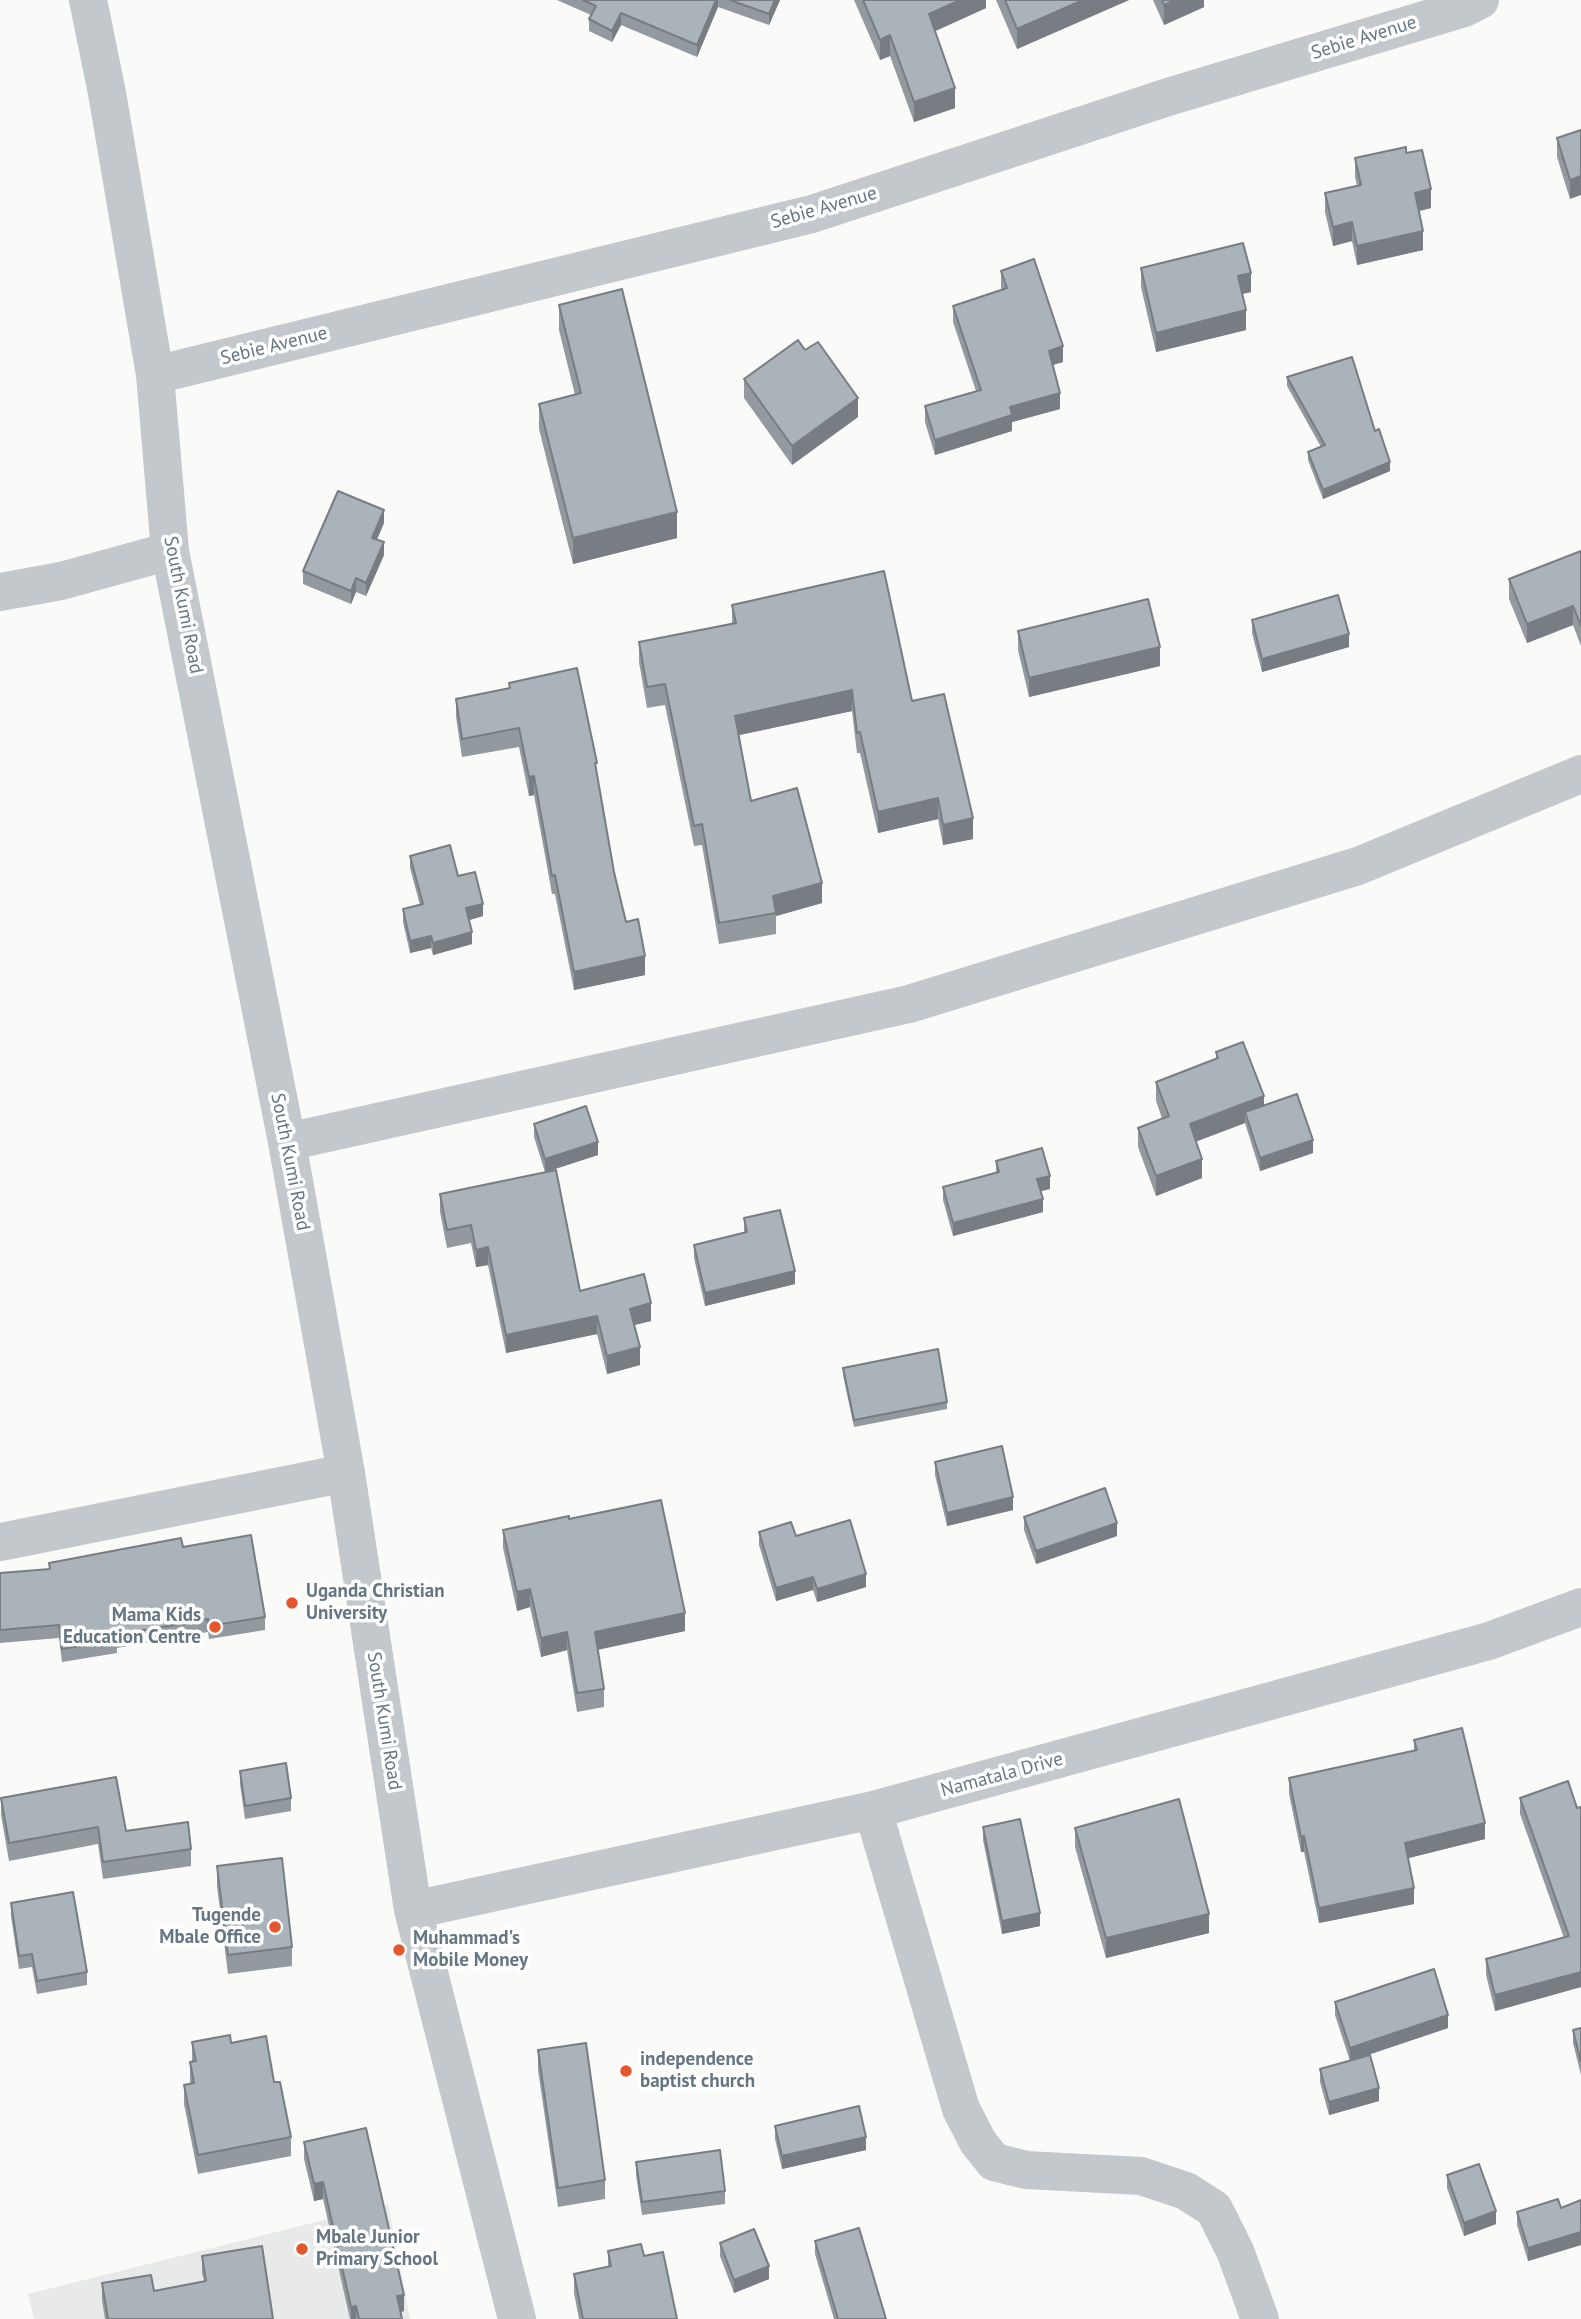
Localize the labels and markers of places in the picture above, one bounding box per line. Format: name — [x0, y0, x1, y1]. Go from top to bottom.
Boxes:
place label: Uganda Christian University — [306, 1581, 445, 1625]
marker: Uganda Christian University — [284, 1595, 300, 1611]
place label: Mama Kids Education Centre — [63, 1605, 201, 1649]
marker: Mama Kids Education Centre — [207, 1619, 223, 1635]
place label: Tugende Mbale Office — [159, 1905, 261, 1949]
marker: Tugende Mbale Office — [267, 1919, 283, 1935]
place label: Muhammad's Mobile Money — [413, 1928, 528, 1972]
marker: Muhammad's Mobile Money — [391, 1942, 407, 1958]
place label: independence baptist church — [640, 2049, 755, 2093]
marker: independence baptist church — [618, 2063, 634, 2079]
place label: Mbale Junior Primary School — [316, 2227, 438, 2271]
marker: Mbale Junior Primary School — [294, 2241, 310, 2257]

